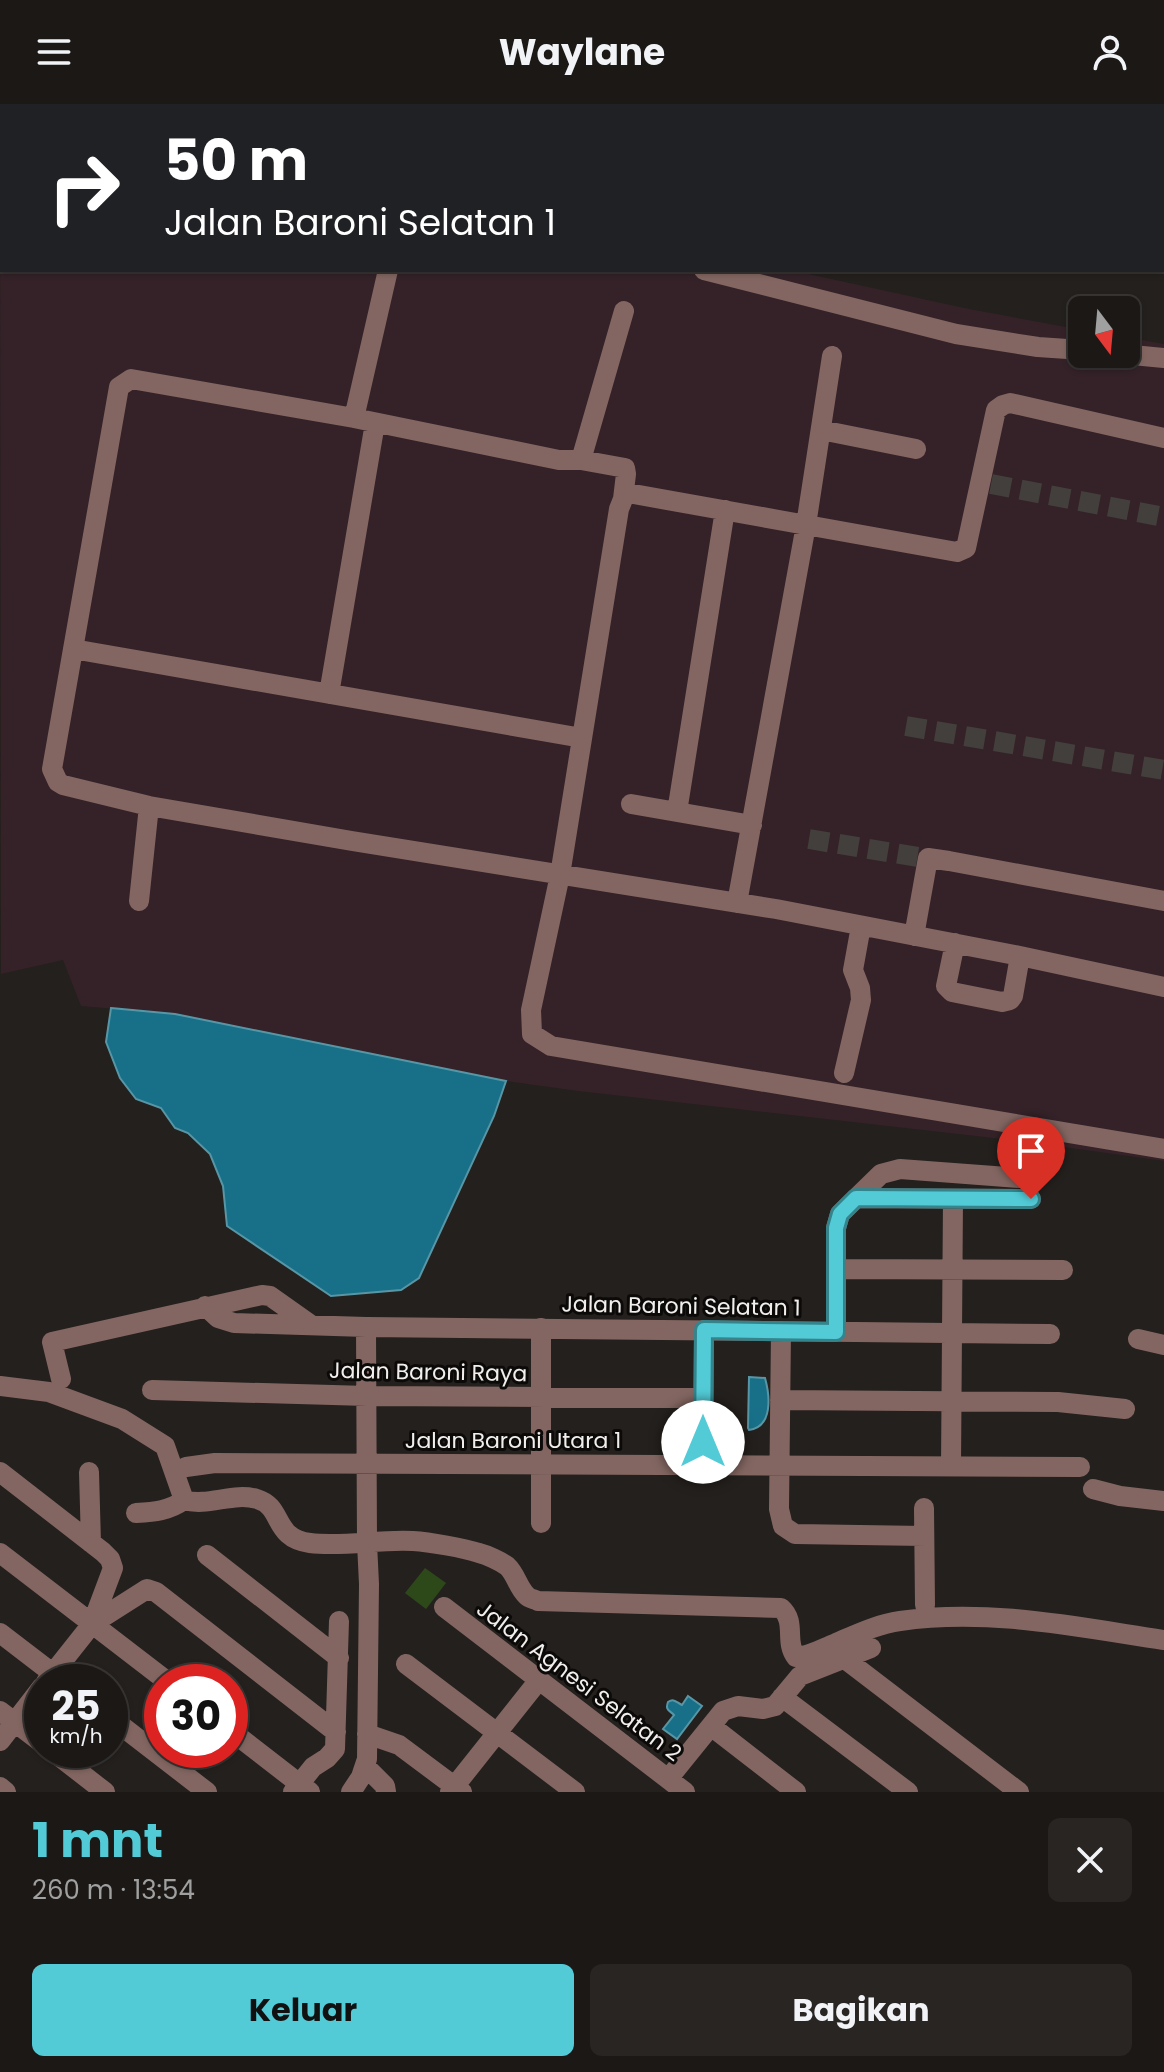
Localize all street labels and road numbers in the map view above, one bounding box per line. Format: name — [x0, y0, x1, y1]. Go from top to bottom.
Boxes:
street label: Jalan Baroni Selatan 1 — [561, 1288, 801, 1324]
street label: Jalan Baroni Raya — [329, 1355, 527, 1389]
street label: Jalan Baroni Utara 1 — [405, 1425, 621, 1456]
street label: Jalan Agnesi Selatan 2 — [470, 1594, 688, 1768]

